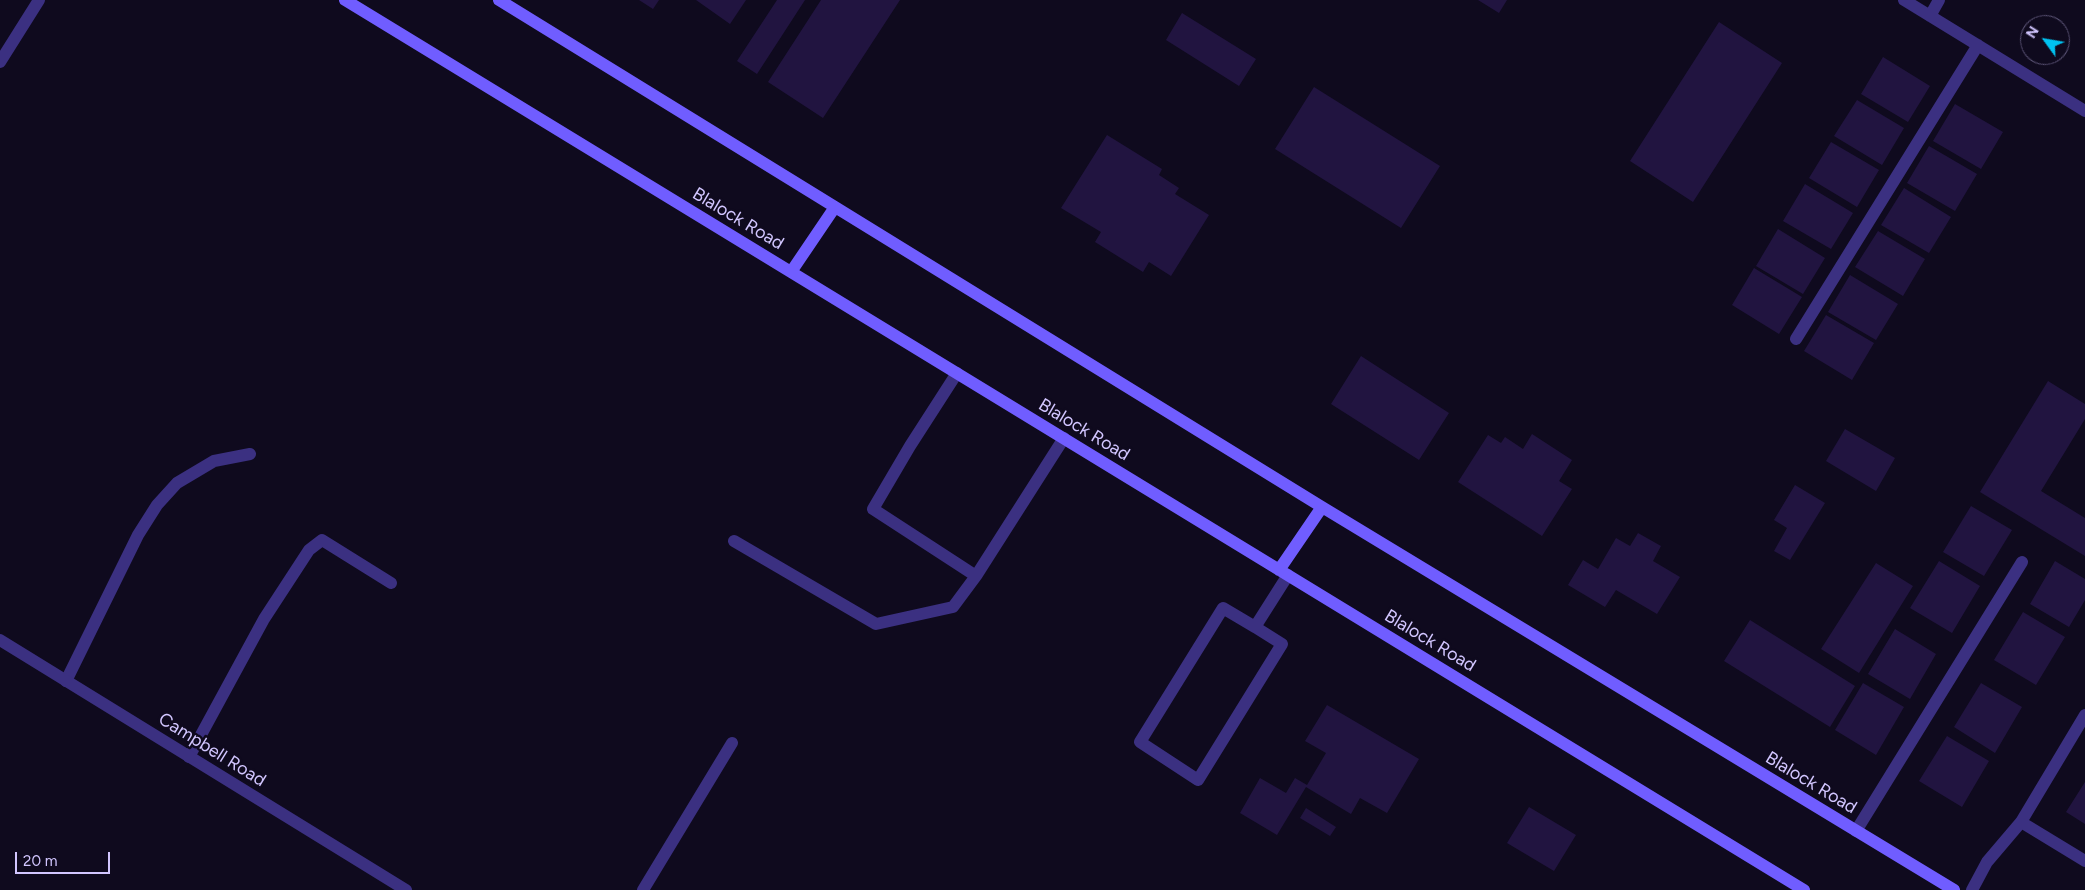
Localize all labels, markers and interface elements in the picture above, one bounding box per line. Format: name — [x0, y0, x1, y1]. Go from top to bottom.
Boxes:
north arrow — [2020, 15, 2070, 65]
text: N — [2023, 23, 2043, 41]
street label: Blalock Road — [688, 183, 788, 255]
street label: Blalock Road — [1034, 394, 1134, 466]
street label: Blalock Road — [1380, 605, 1480, 677]
street label: Campbell Road — [154, 708, 270, 792]
street label: Blalock Road — [1761, 747, 1861, 819]
scale bar — [18, 842, 112, 874]
text: 20 m — [23, 852, 57, 870]

